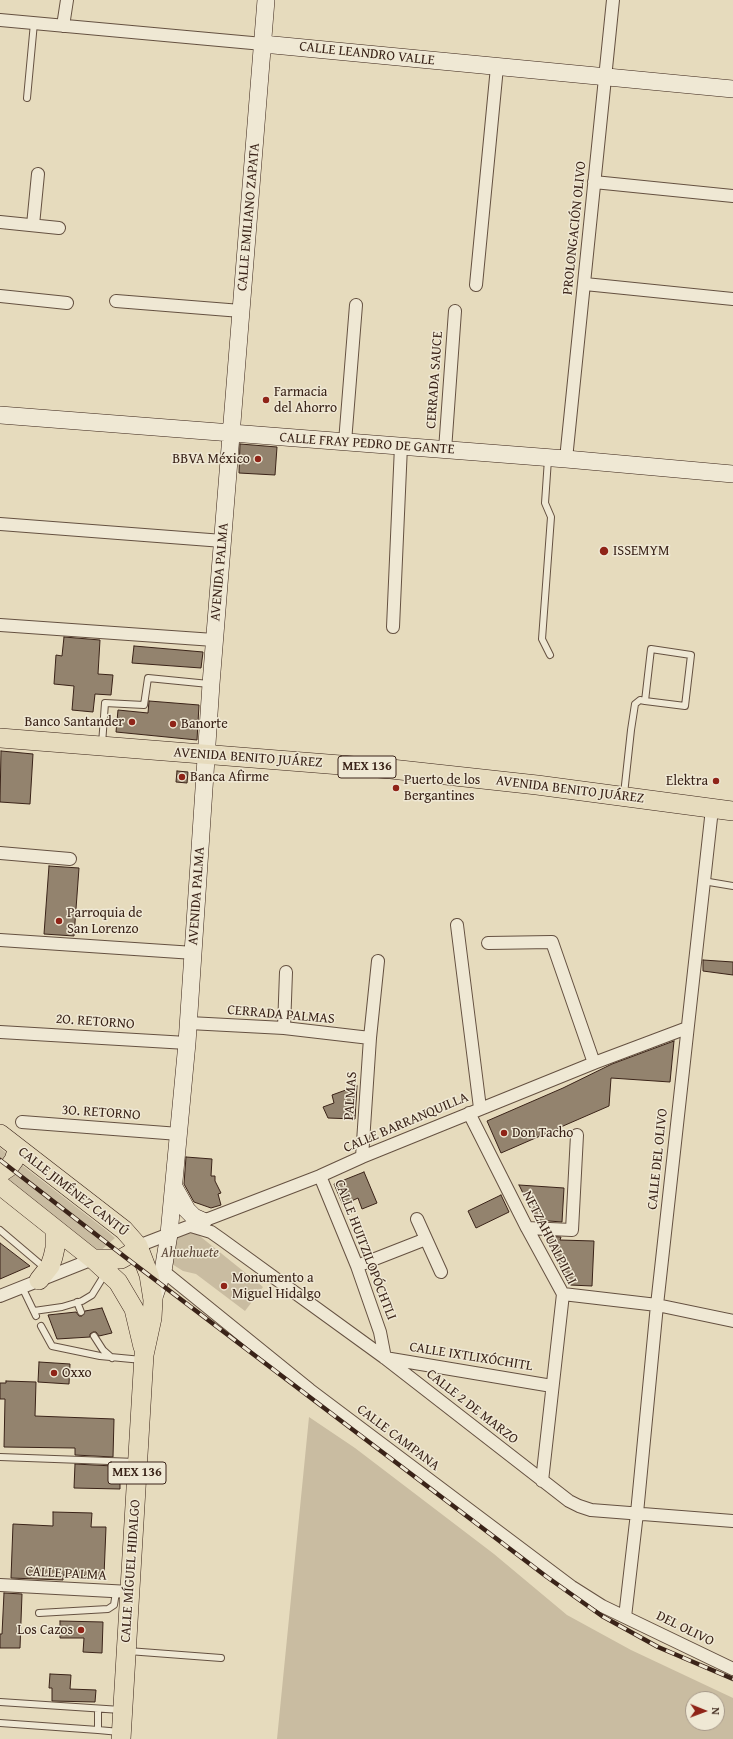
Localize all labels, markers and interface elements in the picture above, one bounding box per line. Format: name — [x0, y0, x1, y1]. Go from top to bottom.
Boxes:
street label: CALLE LEANDRO VALLE — [298, 39, 436, 69]
street label: CALLE EMILIANO ZAPATA — [234, 142, 264, 292]
street label: PROLONGACIÓN OLIVO — [560, 160, 590, 296]
street label: CERRADA SAUCE — [423, 331, 447, 429]
place label: Farmacia del Ahorro — [274, 384, 337, 416]
marker: Farmacia del Ahorro — [261, 395, 271, 405]
street label: CALLE FRAY PEDRO DE GANTE — [279, 430, 455, 458]
place label: BBVA México — [172, 451, 250, 467]
marker: BBVA México — [253, 454, 263, 464]
street label: AVENIDA PALMA — [207, 522, 233, 622]
place label: ISSEMYM — [613, 543, 669, 559]
marker: ISSEMYM — [598, 545, 610, 557]
place label: Banco Santander — [25, 714, 124, 730]
place label: Banorte — [181, 716, 228, 732]
marker: Banco Santander — [127, 717, 137, 727]
marker: Banorte — [168, 719, 178, 729]
street label: AVENIDA BENITO JUÁREZ — [173, 744, 323, 772]
road number: MEX 136 — [338, 756, 396, 778]
place label: Banca Afirme — [190, 769, 269, 785]
marker: Banca Afirme — [177, 772, 187, 782]
place label: Puerto de los Bergantines — [404, 772, 480, 804]
street label: AVENIDA BENITO JUÁREZ — [495, 773, 645, 807]
place label: Elektra — [666, 773, 708, 789]
marker: Elektra — [711, 776, 721, 786]
marker: Puerto de los Bergantines — [391, 783, 401, 793]
street label: AVENIDA PALMA — [185, 846, 209, 946]
place label: Parroquia de San Lorenzo — [67, 905, 142, 938]
marker: Parroquia de San Lorenzo — [54, 916, 64, 926]
street label: CERRADA PALMAS — [227, 1002, 335, 1028]
street label: 2O. RETORNO — [55, 1011, 135, 1033]
street label: PALMAS — [341, 1071, 361, 1121]
street label: CALLE BARRANQUILLA — [341, 1089, 471, 1157]
street label: 3O. RETORNO — [61, 1102, 141, 1124]
street label: CALLE DEL OLIVO — [644, 1108, 672, 1210]
place label: Don Tacho — [512, 1125, 574, 1141]
marker: Don Tacho — [499, 1128, 509, 1138]
street label: CALLE JIMÉNEZ CANTÚ — [14, 1144, 132, 1240]
street label: CALLE HUITZILOPÓCHTLI — [330, 1177, 400, 1323]
street label: NETZAHUALPILLI — [518, 1188, 580, 1288]
park label: Ahuehuete — [161, 1245, 219, 1261]
place label: Monumento a Miguel Hidalgo — [232, 1270, 321, 1302]
marker: Monumento a Miguel Hidalgo — [219, 1281, 229, 1291]
street label: CALLE IXTLIXÓCHITL — [408, 1339, 534, 1375]
place label: Oxxo — [62, 1365, 92, 1381]
street label: CALLE 2 DE MARZO — [423, 1366, 521, 1448]
marker: Oxxo — [49, 1368, 59, 1378]
street label: CALLE CAMPANA — [353, 1401, 443, 1475]
road number: MEX 136 — [108, 1462, 166, 1484]
street label: CALLE MÍGUEL HIDALGO — [118, 1499, 144, 1643]
street label: CALLE PALMA — [25, 1563, 107, 1585]
street label: DEL OLIVO — [653, 1608, 717, 1650]
place label: Los Cazos — [17, 1622, 73, 1638]
marker: Los Cazos — [76, 1625, 86, 1635]
north arrow — [685, 1691, 725, 1731]
text: N — [708, 1707, 724, 1715]

